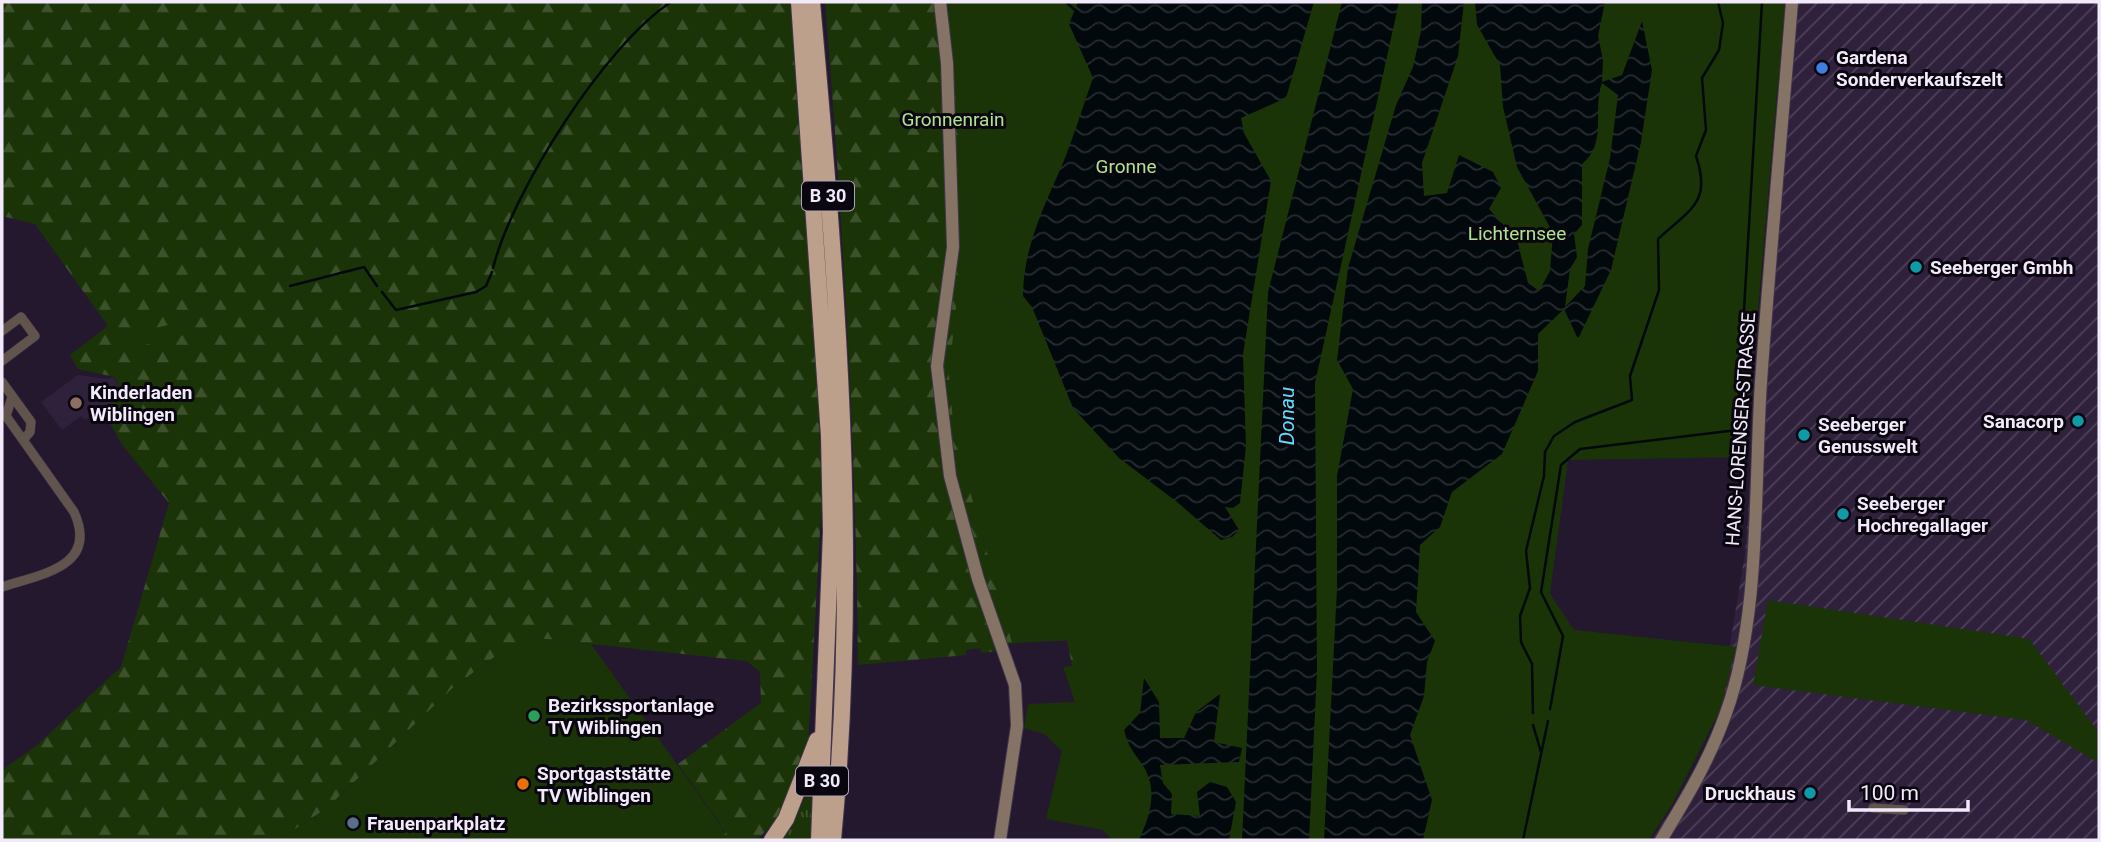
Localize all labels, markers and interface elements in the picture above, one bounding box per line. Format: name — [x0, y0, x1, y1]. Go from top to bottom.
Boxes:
place label: Gardena Sonderverkaufszelt — [1836, 46, 2003, 91]
marker: Gardena Sonderverkaufszelt — [1814, 60, 1830, 76]
park label: Gronnenrain — [901, 108, 1005, 131]
park label: Gronne — [1095, 155, 1157, 178]
road number: B 30 — [802, 182, 854, 210]
park label: Lichternsee — [1468, 222, 1566, 245]
place label: Seeberger Gmbh — [1930, 256, 2073, 279]
marker: Seeberger Gmbh — [1908, 259, 1924, 275]
street label: HANS-LORENSER-STRASSE — [1721, 311, 1760, 547]
place label: Kinderladen Wiblingen — [90, 381, 192, 426]
water label: Donau — [1275, 387, 1299, 445]
marker: Kinderladen Wiblingen — [68, 395, 84, 411]
place label: Sanacorp — [1983, 410, 2064, 433]
place label: Seeberger Genusswelt — [1818, 413, 1918, 458]
marker: Sanacorp — [2070, 413, 2086, 429]
marker: Seeberger Genusswelt — [1796, 427, 1812, 443]
place label: Seeberger Hochregallager — [1857, 492, 1988, 537]
marker: Seeberger Hochregallager — [1835, 506, 1851, 522]
place label: Bezirkssportanlage TV Wiblingen — [548, 694, 714, 739]
marker: Bezirkssportanlage TV Wiblingen — [526, 708, 542, 724]
place label: Sportgaststätte TV Wiblingen — [537, 762, 671, 807]
road number: B 30 — [796, 766, 848, 796]
scale bar — [1849, 768, 1968, 812]
marker: Sportgaststätte TV Wiblingen — [515, 776, 531, 792]
text: 100 m — [1860, 781, 1919, 805]
place label: Druckhaus — [1705, 782, 1796, 805]
marker: Druckhaus — [1802, 785, 1818, 801]
place label: Frauenparkplatz — [367, 812, 506, 835]
marker: Frauenparkplatz — [345, 815, 361, 831]

